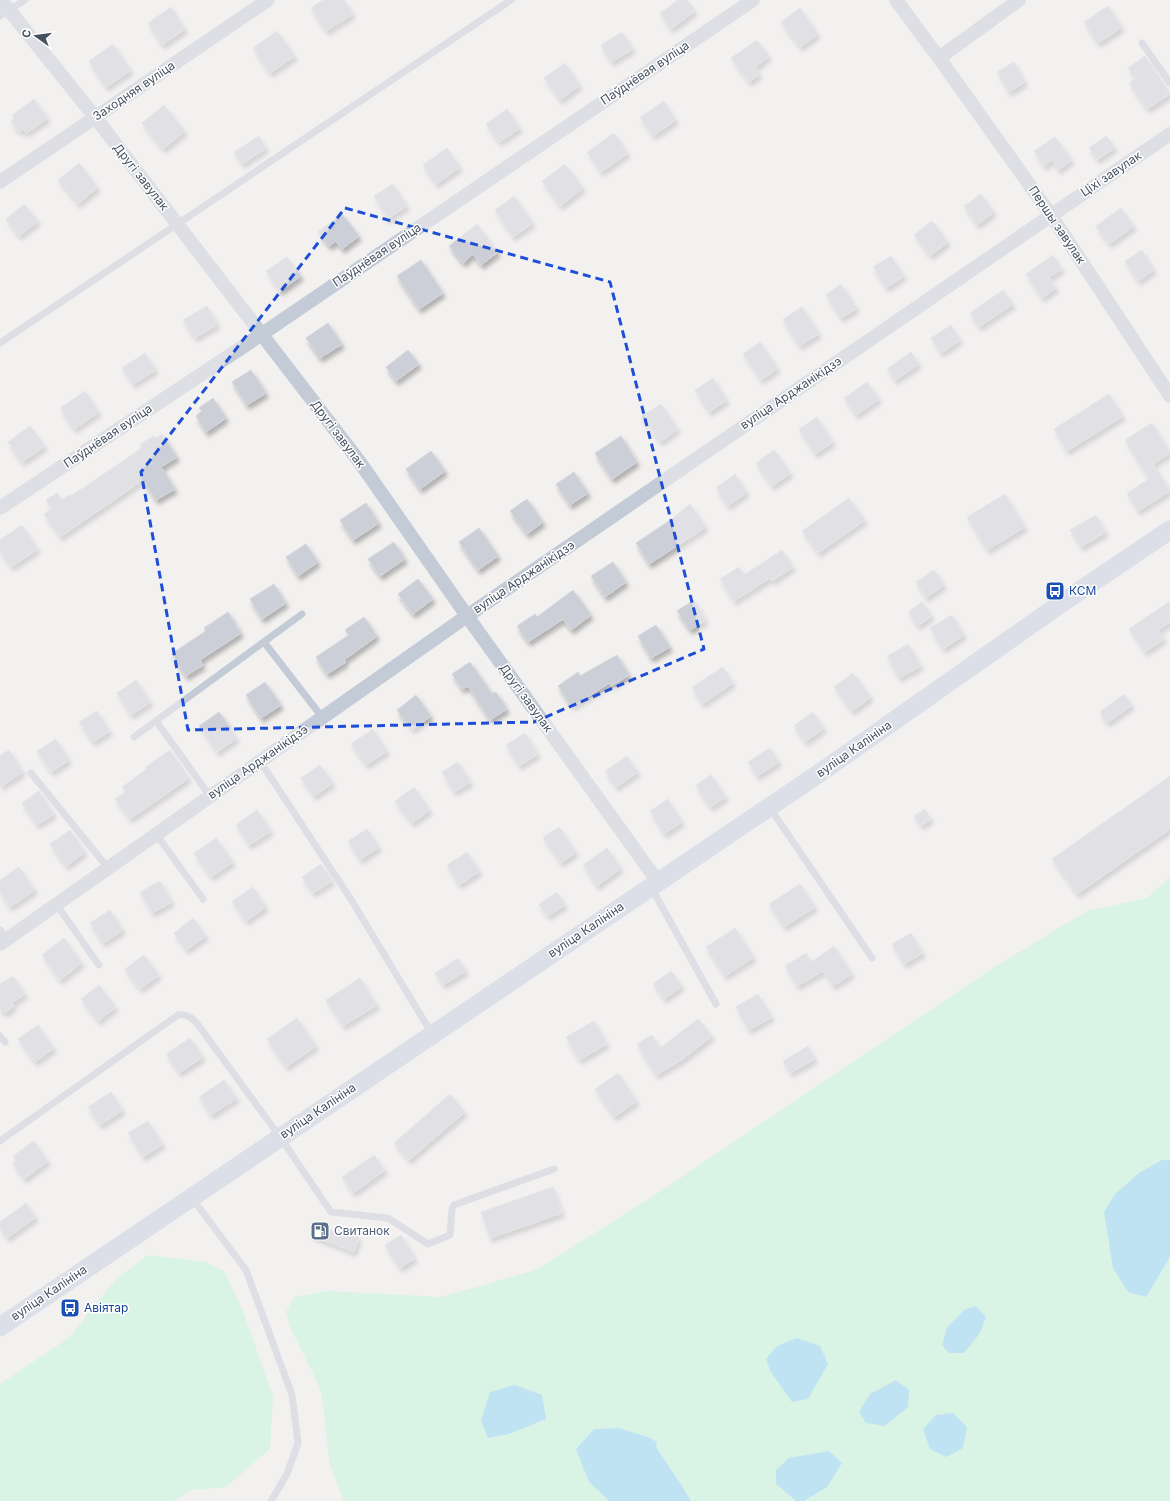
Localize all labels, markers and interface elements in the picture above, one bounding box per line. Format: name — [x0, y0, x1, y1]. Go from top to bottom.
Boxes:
north arrow — [16, 16, 56, 56]
text: С — [19, 28, 34, 39]
street label: Паўднёвая вуліца — [598, 37, 692, 108]
street label: Заходняя вуліца — [90, 58, 178, 124]
street label: Другі завулак — [110, 140, 173, 214]
street label: Ціхі завулак — [1077, 147, 1144, 199]
street label: Першы завулак — [1026, 183, 1089, 267]
street label: Паўднёвая вуліца — [330, 219, 424, 290]
street label: вуліца Арджанікідзэ — [737, 353, 845, 432]
street label: Другі завулак — [308, 397, 369, 471]
street label: Паўднёвая вуліца — [61, 400, 155, 471]
street label: вуліца Арджанікідзэ — [470, 537, 578, 616]
bus stop icon: КСМ — [1044, 580, 1066, 602]
place label: КСМ — [1069, 583, 1096, 598]
street label: Другі завулак — [496, 660, 557, 735]
street label: вуліца Калініна — [813, 717, 894, 780]
street label: вуліца Арджанікідзэ — [205, 721, 311, 802]
street label: вуліца Калініна — [545, 899, 627, 961]
street label: вуліца Калініна — [277, 1080, 359, 1142]
fuel station icon: Свитанок — [309, 1220, 331, 1242]
place label: Свитанок — [334, 1223, 390, 1238]
street label: вуліца Калініна — [8, 1262, 90, 1324]
bus stop icon: Авіятар — [59, 1297, 81, 1319]
place label: Авіятар — [84, 1300, 128, 1315]

